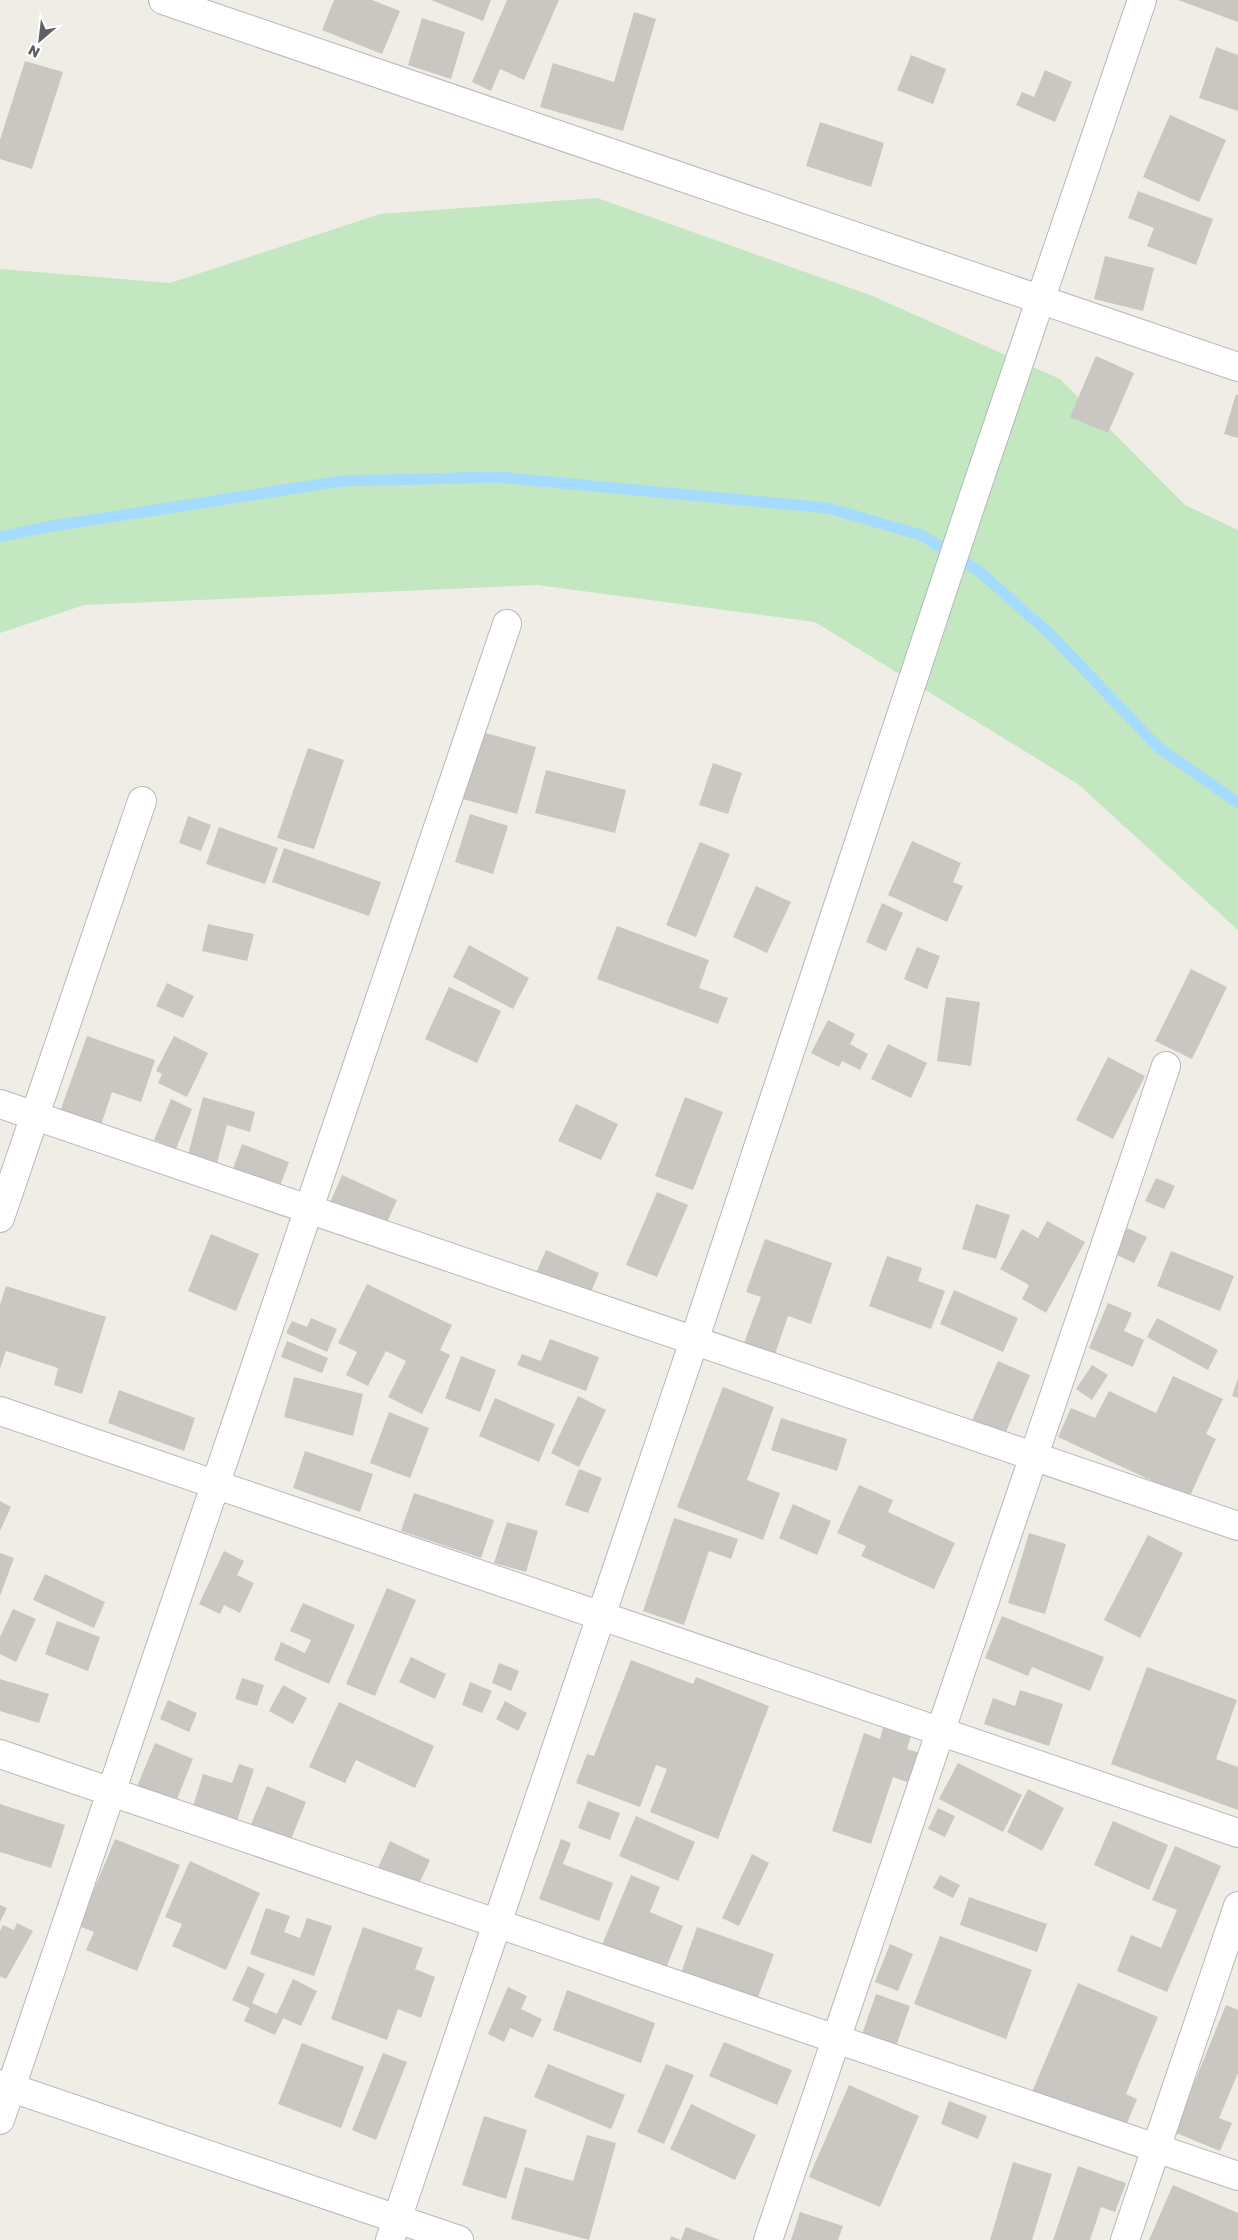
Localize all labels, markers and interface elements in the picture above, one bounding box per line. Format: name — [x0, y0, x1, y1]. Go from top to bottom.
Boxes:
north arrow — [15, 15, 65, 65]
text: N — [25, 42, 42, 62]

